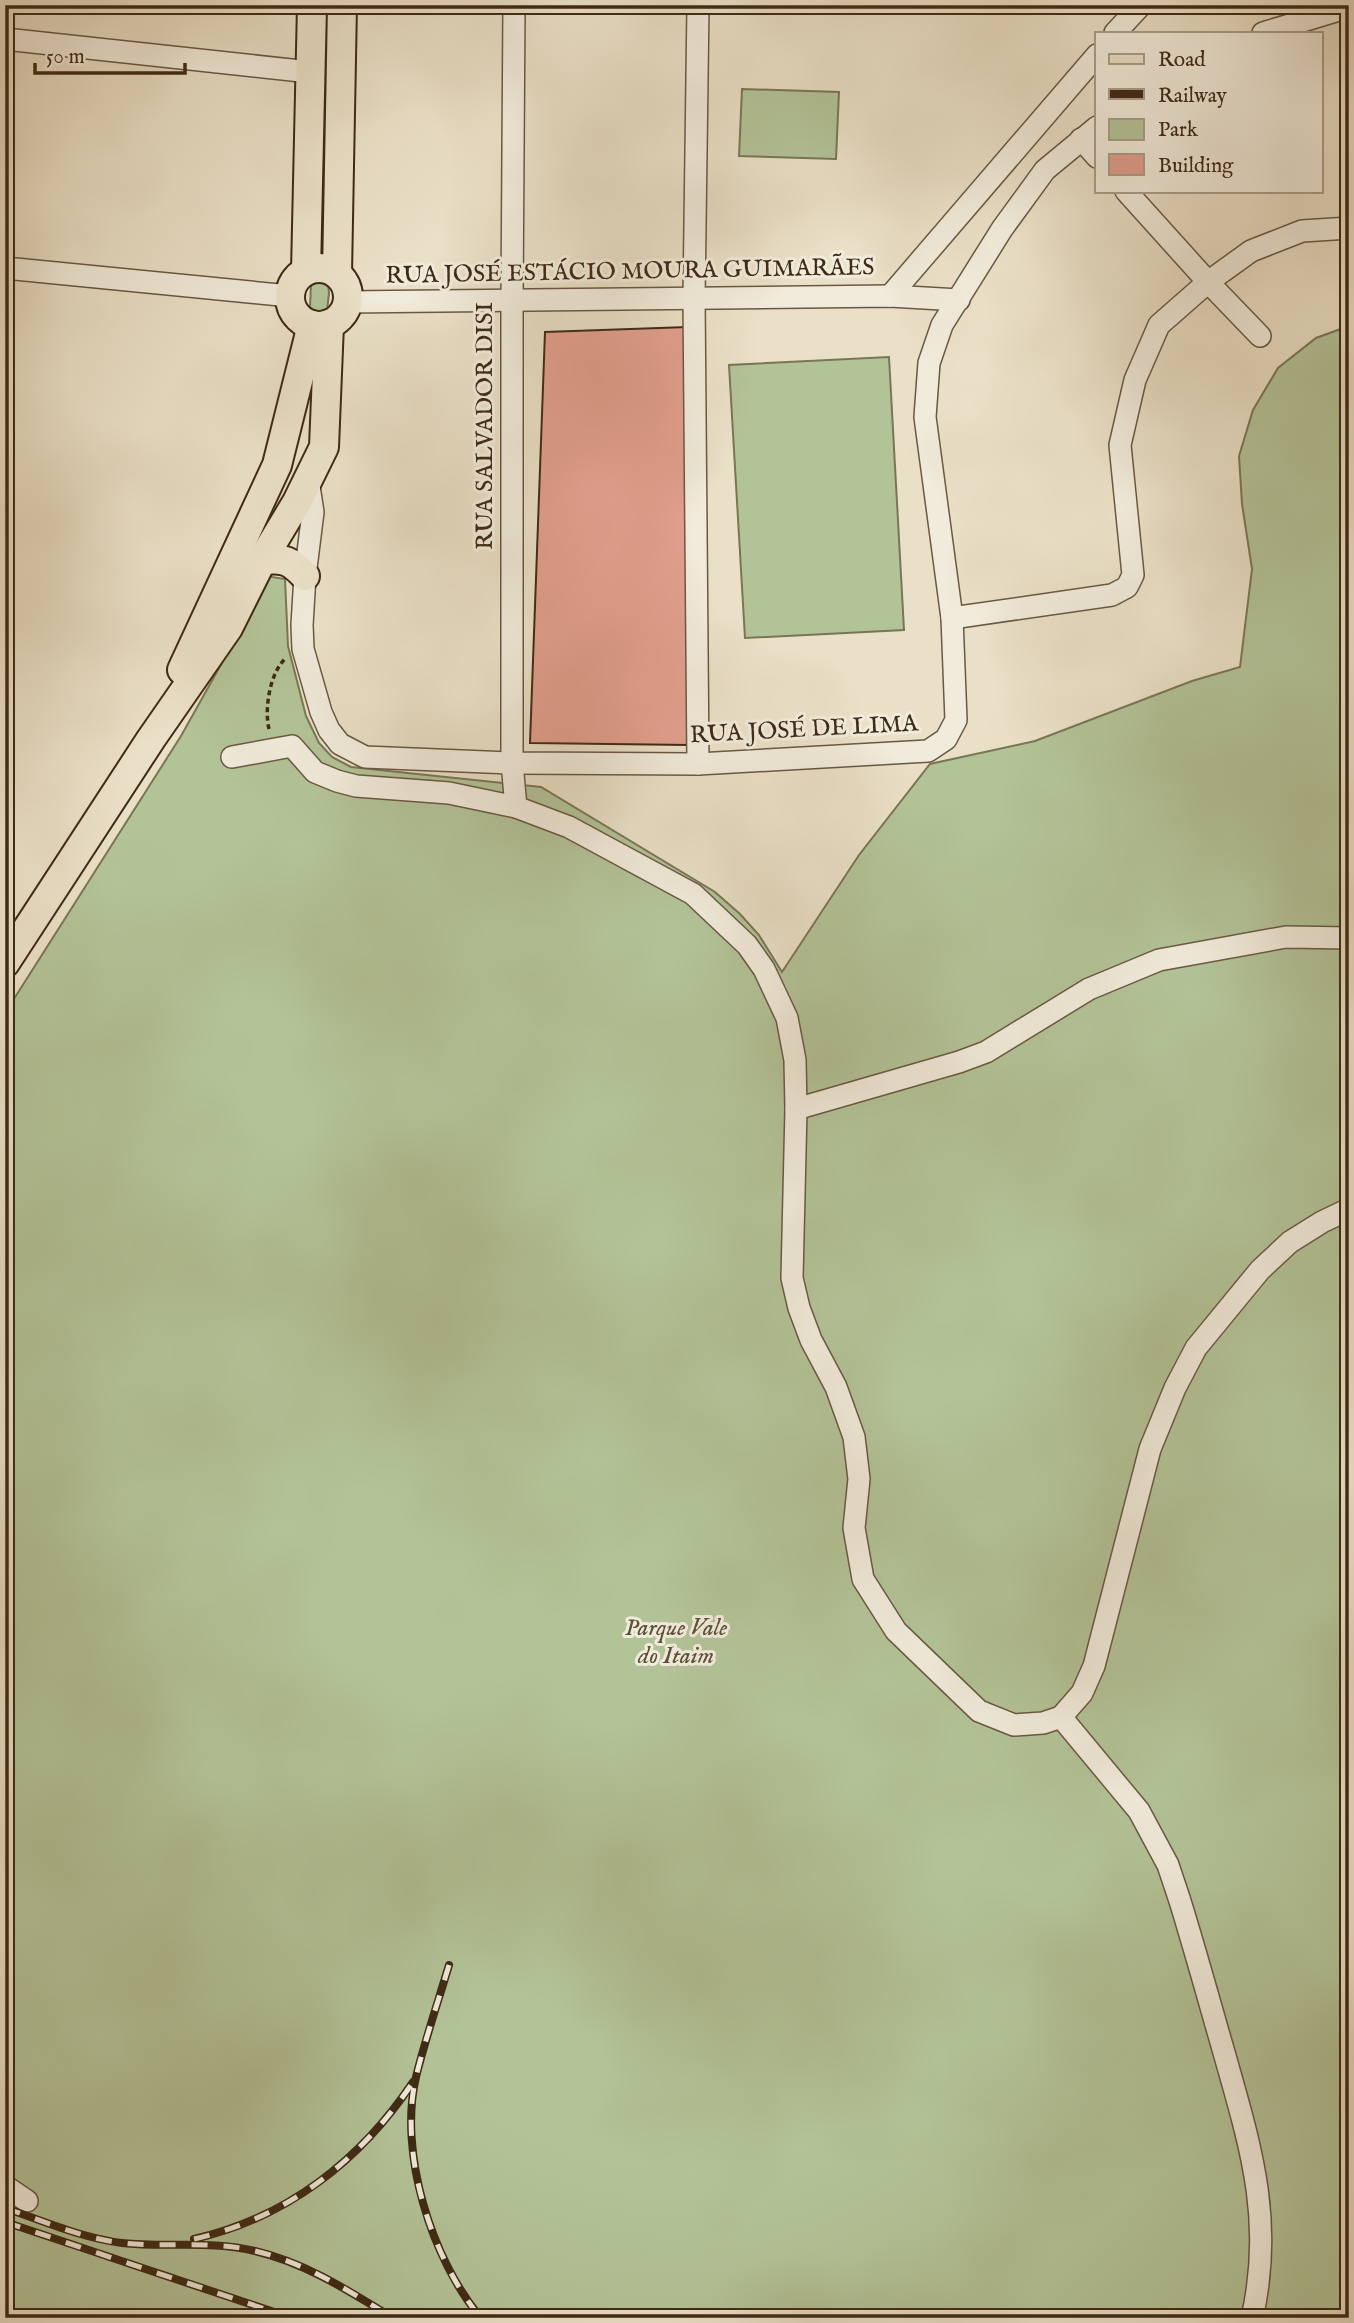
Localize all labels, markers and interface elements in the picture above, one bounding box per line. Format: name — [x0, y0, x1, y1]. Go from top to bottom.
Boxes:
scale bar — [35, 32, 186, 76]
legend — [1095, 32, 1322, 192]
text: 50 m — [46, 44, 85, 71]
text: Road — [1158, 47, 1206, 74]
text: Railway — [1158, 83, 1228, 110]
text: Park — [1158, 117, 1199, 144]
text: Building — [1158, 153, 1234, 180]
street label: RUA JOSÉ ESTÁCIO MOURA GUIMARÃES — [385, 252, 875, 292]
street label: RUA SALVADOR DISI — [470, 302, 501, 550]
street label: RUA JOSÉ DE LIMA — [689, 708, 920, 751]
park label: Parque Vale do Itaim — [625, 1613, 727, 1672]

